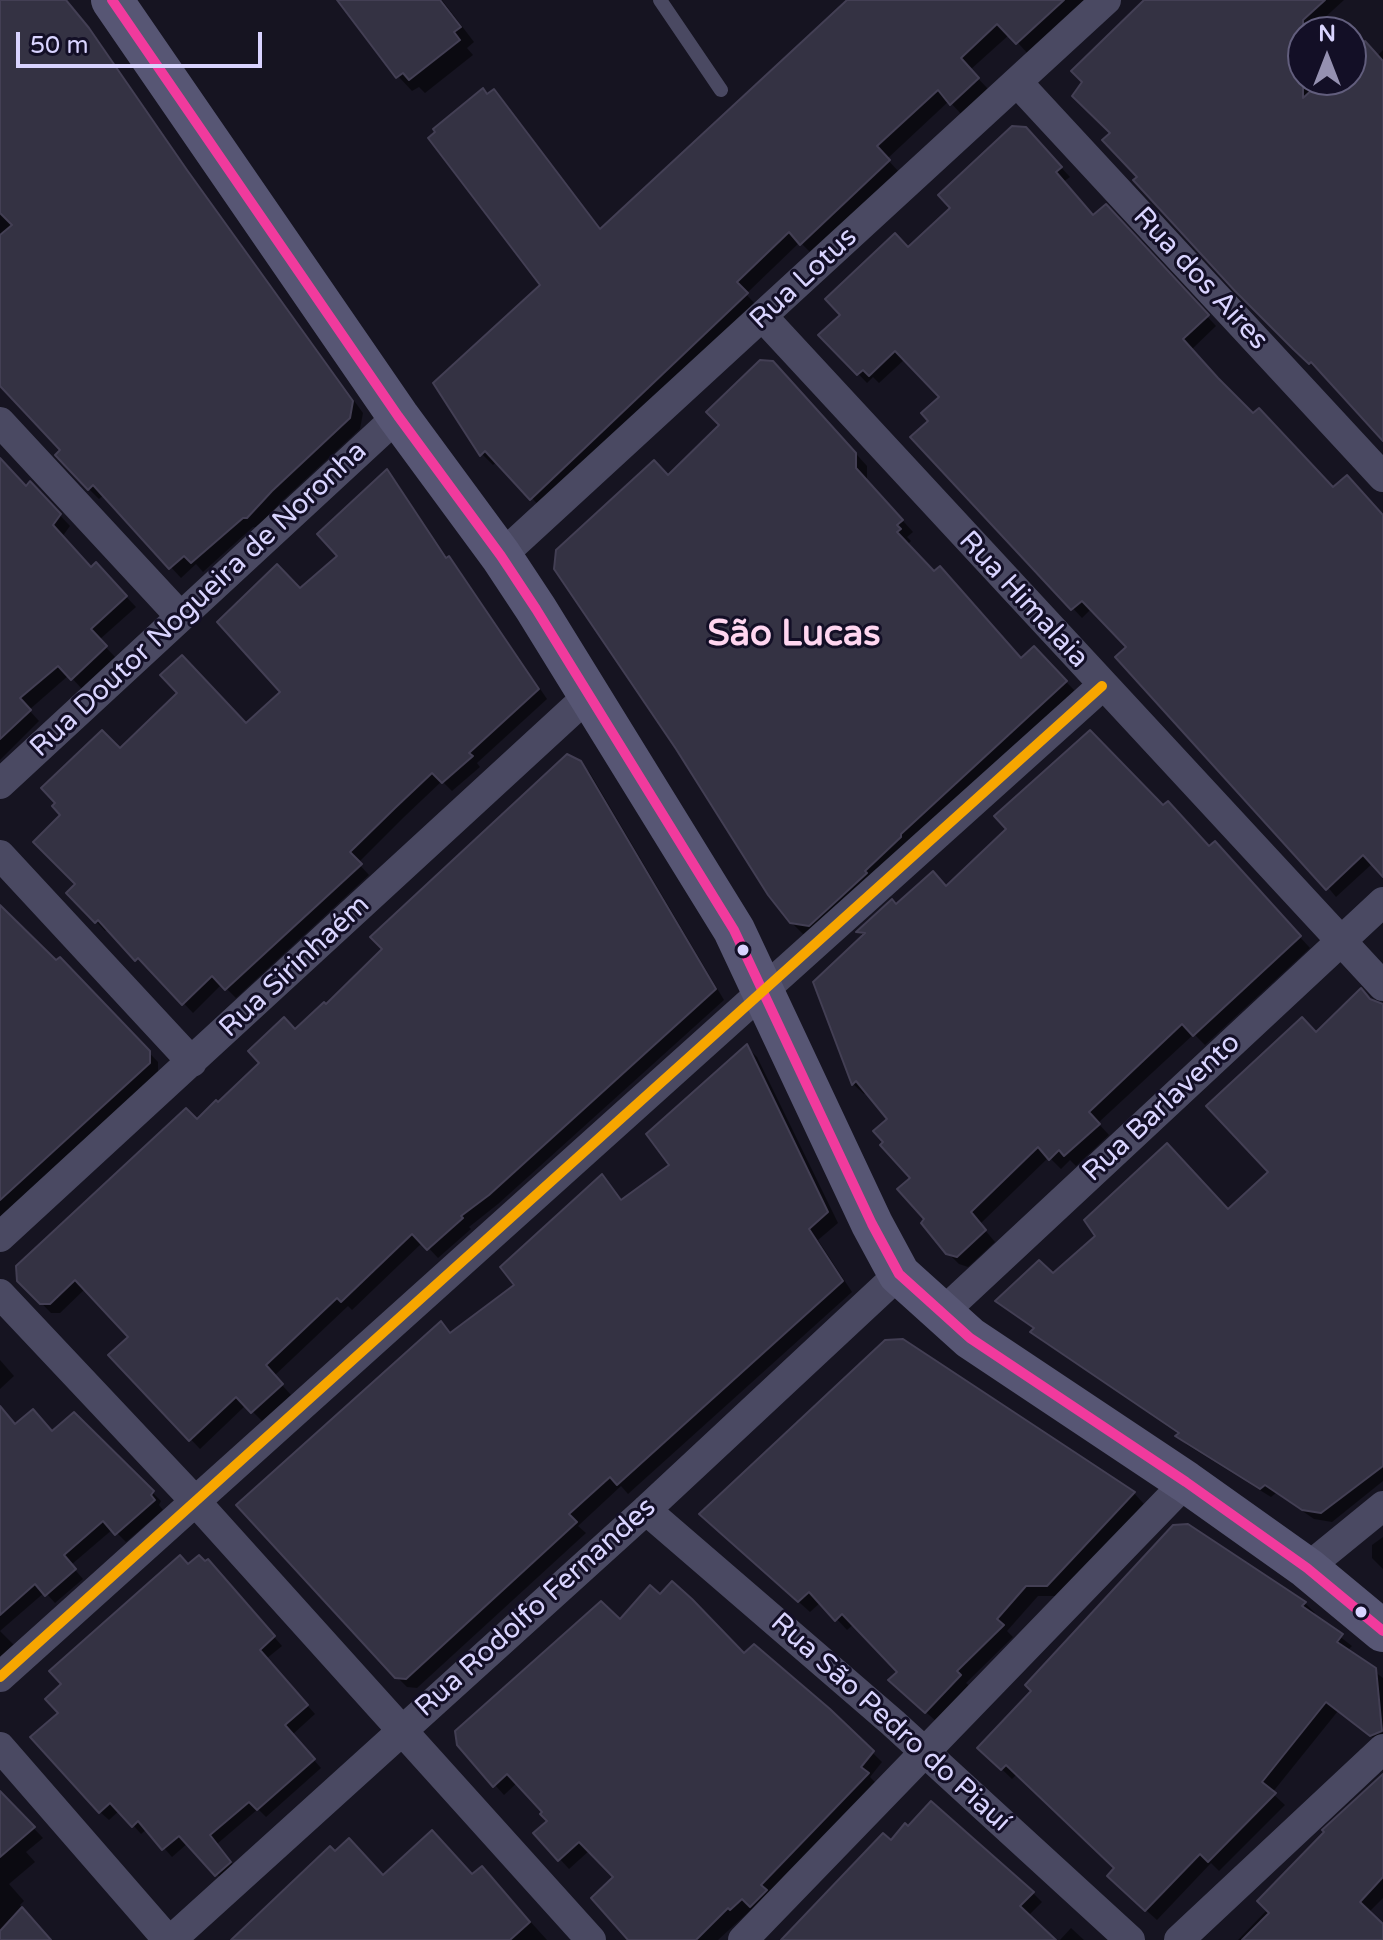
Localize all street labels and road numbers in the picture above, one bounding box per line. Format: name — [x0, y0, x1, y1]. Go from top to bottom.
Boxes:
street label: Rua dos Aires — [1125, 201, 1275, 357]
street label: Rua Lotus — [743, 221, 865, 337]
street label: Rua Doutor Nogueira de Noronha — [24, 435, 374, 765]
street label: Rua Himalaia — [951, 525, 1095, 675]
street label: Rua Sirinhaém — [213, 889, 377, 1045]
street label: Rua Barlavento — [1076, 1026, 1248, 1190]
street label: Rua Rodolfo Fernandes — [409, 1491, 663, 1725]
street label: Rua São Pedro do Piauí — [763, 1606, 1017, 1840]

